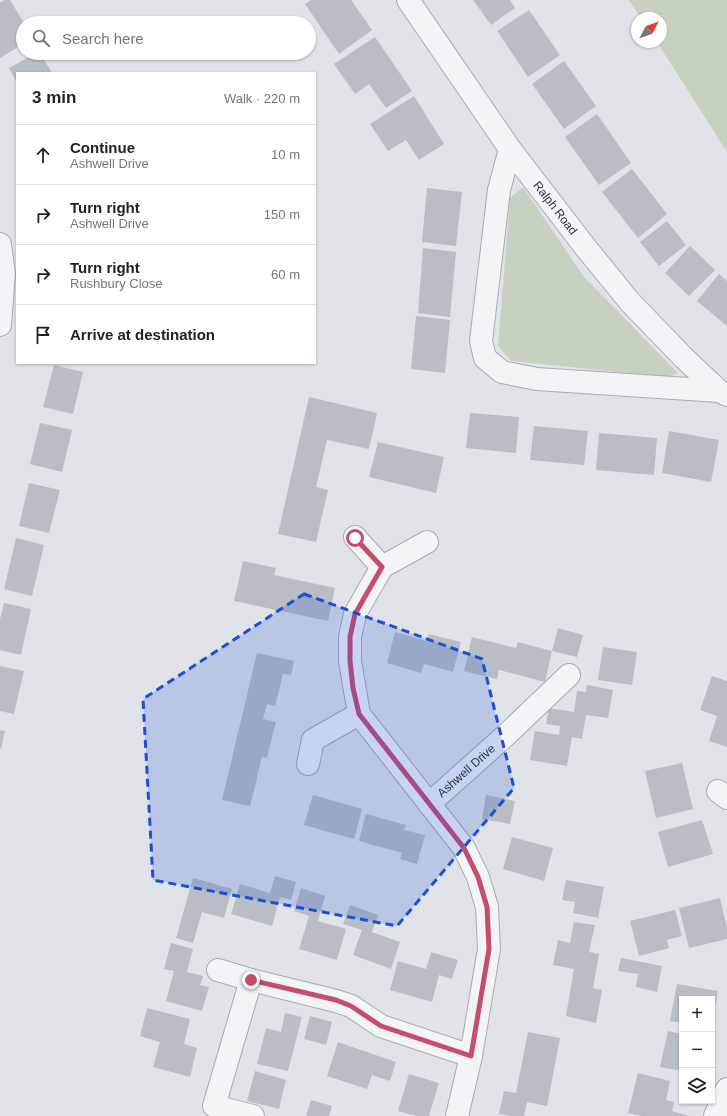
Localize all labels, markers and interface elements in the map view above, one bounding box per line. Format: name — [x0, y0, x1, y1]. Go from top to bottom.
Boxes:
north arrow — [631, 12, 667, 48]
search box — [16, 16, 316, 60]
icon: search — [30, 27, 52, 49]
text: Search here — [62, 30, 144, 47]
text: 3 min — [32, 88, 76, 107]
text: Walk · 220 m — [224, 91, 300, 106]
text: Continue — [70, 139, 135, 156]
icon: ahead — [32, 144, 54, 166]
text: 10 m — [271, 147, 300, 162]
text: Ashwell Drive — [70, 156, 149, 171]
street label: Ralph Road — [530, 179, 580, 237]
text: Turn right — [70, 199, 140, 216]
icon: right — [32, 204, 54, 226]
text: 150 m — [264, 207, 300, 222]
text: Ashwell Drive — [70, 216, 149, 231]
text: Turn right — [70, 259, 140, 276]
icon: right — [32, 264, 54, 286]
text: 60 m — [271, 267, 300, 282]
text: Rushbury Close — [70, 276, 163, 291]
icon: arrive — [32, 324, 54, 346]
text: Arrive at destination — [70, 326, 215, 343]
route start — [346, 529, 364, 547]
street label: Ashwell Drive — [434, 741, 498, 800]
route end — [242, 971, 260, 989]
map controls — [679, 996, 715, 1104]
button: + — [679, 996, 715, 1032]
button: − — [679, 1032, 715, 1068]
button: layers — [679, 1068, 715, 1104]

